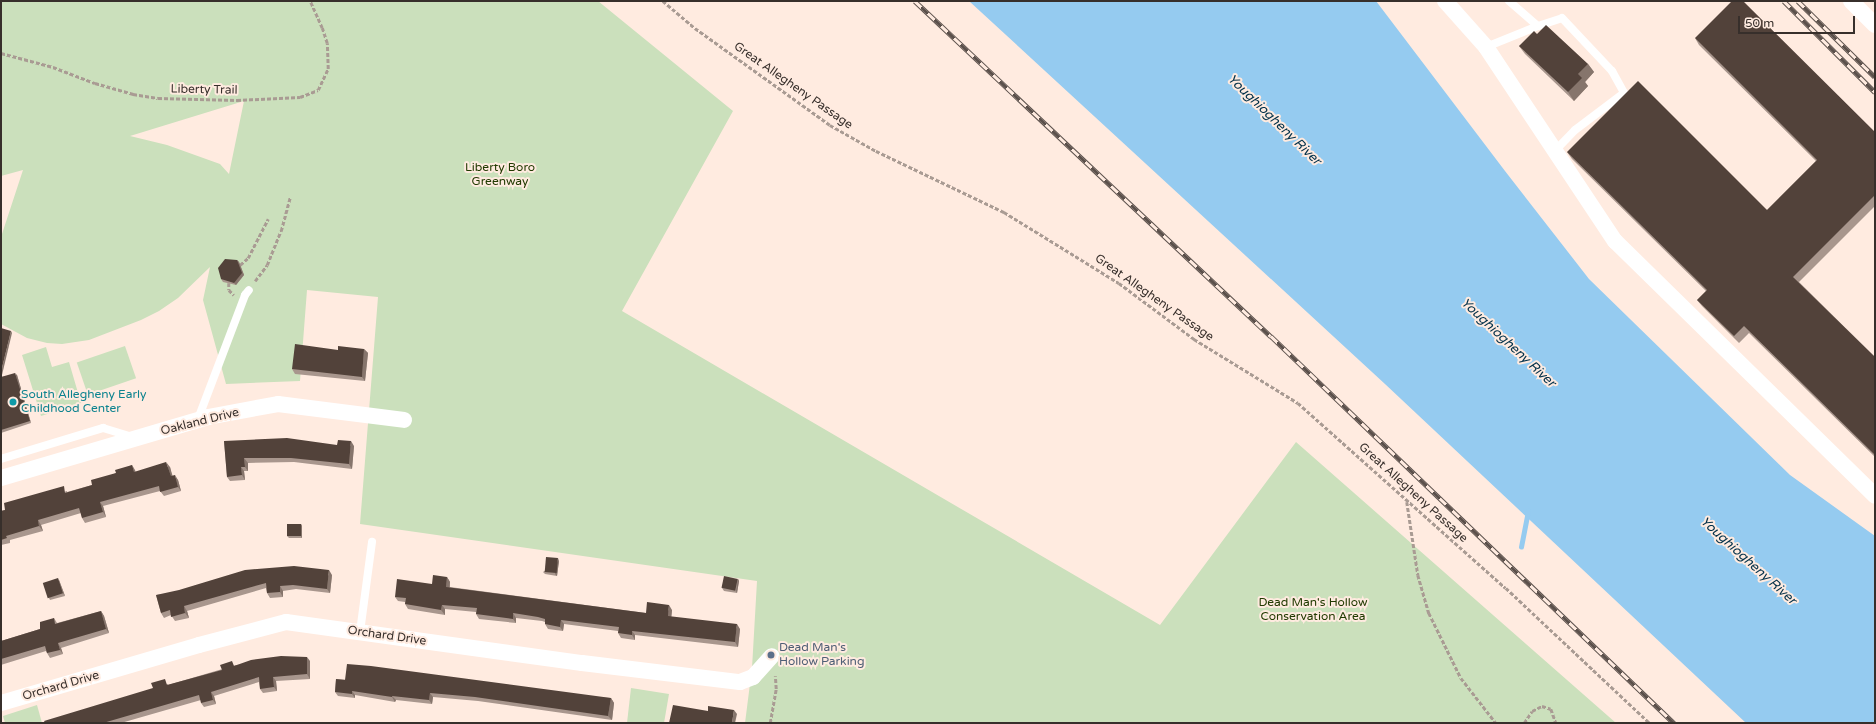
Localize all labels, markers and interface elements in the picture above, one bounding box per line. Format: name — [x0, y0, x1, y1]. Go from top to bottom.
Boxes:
scale bar — [1740, 8, 1857, 34]
text: 50 m — [1745, 16, 1774, 30]
street label: Great Allegheny Passage — [731, 39, 855, 133]
water label: Youghiogheny River — [1224, 71, 1324, 169]
street label: Liberty Trail — [170, 82, 238, 98]
park label: Liberty Boro Greenway — [465, 161, 535, 189]
street label: Great Allegheny Passage — [1092, 251, 1216, 345]
water label: Youghiogheny River — [1457, 295, 1559, 391]
place label: South Allegheny Early Childhood Center — [21, 388, 146, 416]
marker: South Allegheny Early Childhood Center — [8, 397, 18, 407]
street label: Oakland Drive — [159, 405, 241, 439]
street label: Great Allegheny Passage — [1355, 440, 1471, 546]
water label: Youghiogheny River — [1697, 514, 1799, 608]
park label: Dead Man's Hollow Conservation Area — [1258, 596, 1368, 624]
street label: Orchard Drive — [347, 623, 427, 649]
place label: Dead Man's Hollow Parking — [779, 641, 864, 669]
marker: Dead Man's Hollow Parking — [766, 650, 776, 660]
street label: Orchard Drive — [21, 668, 101, 704]

